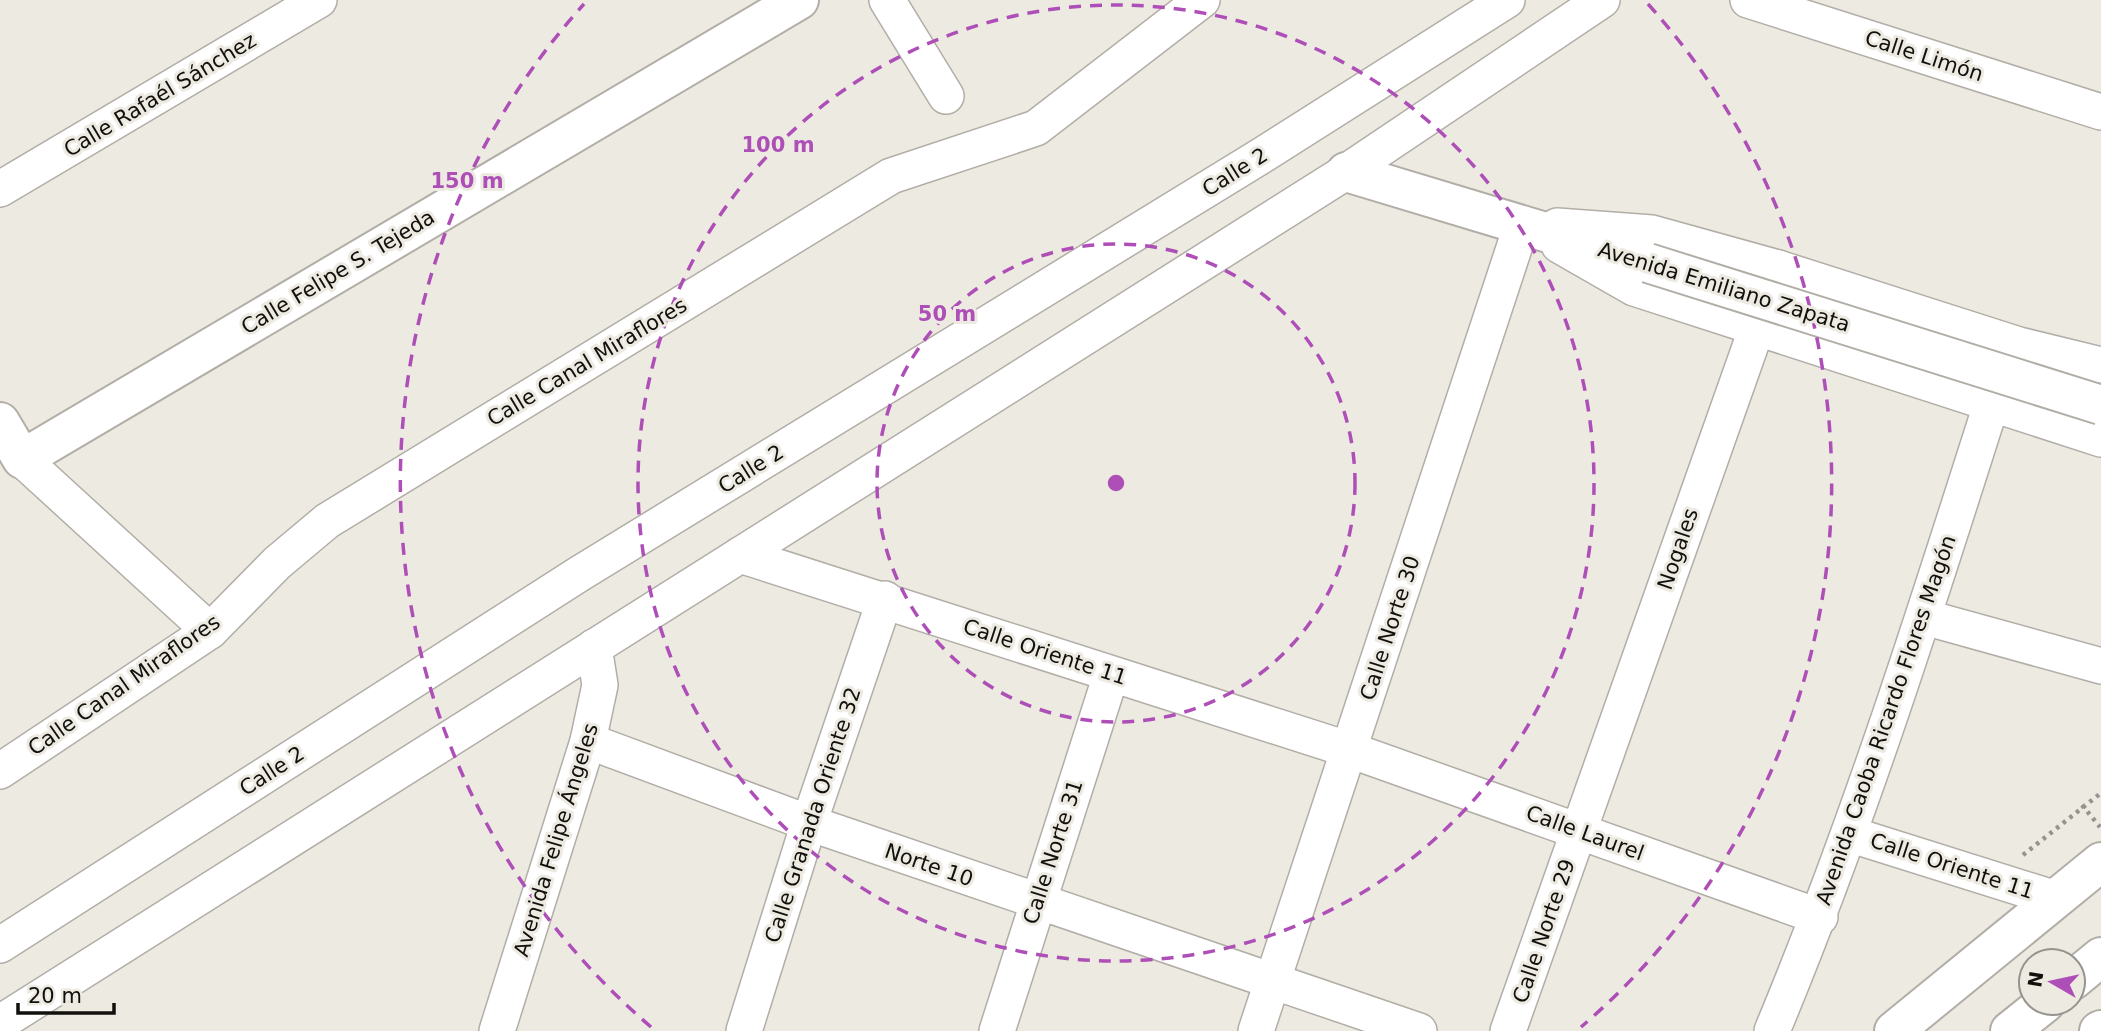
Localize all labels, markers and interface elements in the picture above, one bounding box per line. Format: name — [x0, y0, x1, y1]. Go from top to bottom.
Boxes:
street label: Calle Limón — [1862, 26, 1986, 86]
street label: Calle Rafaél Sánchez — [60, 28, 260, 162]
text: 100 m — [741, 133, 815, 157]
street label: Calle 2 — [1198, 143, 1272, 201]
text: 150 m — [430, 169, 504, 193]
street label: Calle Felipe S. Tejeda — [237, 205, 439, 339]
street label: Avenida Emiliano Zapata — [1595, 237, 1853, 337]
street label: Calle Canal Miraflores — [483, 293, 691, 431]
text: 50 m — [918, 302, 976, 326]
street label: Calle 2 — [714, 440, 788, 498]
centre of rings — [1104, 471, 1128, 495]
street label: Nogales — [1653, 505, 1703, 593]
street label: Avenida Caoba Ricardo Flores Magón — [1811, 532, 1961, 908]
street label: Calle Norte 30 — [1355, 553, 1425, 703]
street label: Calle Canal Miraflores — [23, 610, 225, 760]
street label: Calle Oriente 11 — [960, 614, 1130, 690]
street label: Calle Granada Oriente 32 — [760, 684, 866, 946]
street label: Avenida Felipe Ángeles — [508, 720, 603, 959]
street label: Calle 2 — [235, 741, 309, 801]
street label: Calle Norte 31 — [1018, 777, 1088, 927]
street label: Calle Laurel — [1523, 801, 1647, 865]
street label: Calle Oriente 11 — [1867, 828, 2037, 904]
street label: Norte 10 — [882, 839, 976, 891]
street label: Calle Norte 29 — [1508, 856, 1580, 1006]
north arrow — [2017, 947, 2087, 1017]
text: N — [2023, 970, 2047, 989]
scale bar — [18, 972, 114, 1016]
text: 20 m — [28, 984, 82, 1008]

